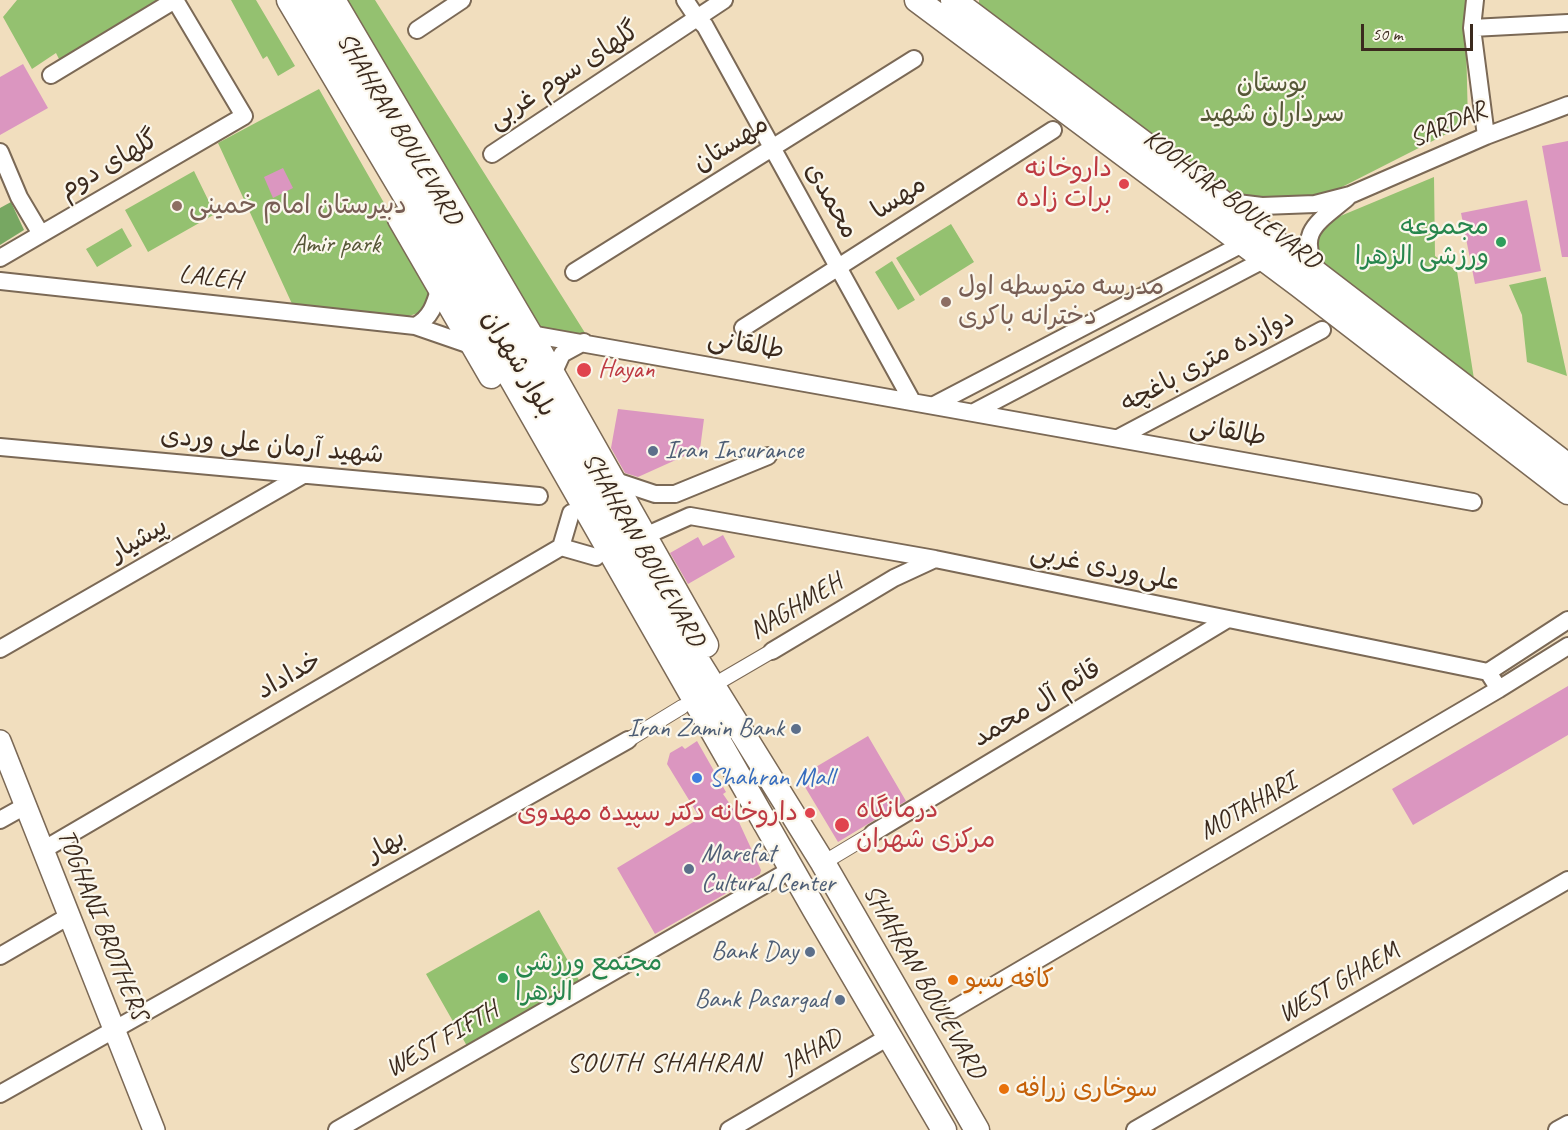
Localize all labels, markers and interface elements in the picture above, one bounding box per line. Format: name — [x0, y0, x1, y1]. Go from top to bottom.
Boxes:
scale bar — [1364, 12, 1476, 50]
street label: گلهای سوم غربی — [482, 15, 646, 137]
text: 50 m — [1372, 23, 1403, 45]
street label: SHAHRAN BOULEVARD — [329, 27, 469, 231]
park label: بوستان سرداران شهید — [1199, 68, 1345, 130]
street label: SARDAR — [1405, 95, 1491, 155]
street label: مهستان — [688, 109, 774, 179]
street label: KOOHSAR BOULEVARD — [1137, 123, 1327, 277]
street label: گلهای دوم — [54, 124, 164, 206]
place label: داروخانه برات زاده — [1016, 153, 1112, 214]
street label: محمدی — [797, 157, 865, 245]
street label: مهسا — [866, 169, 932, 227]
marker: داروخانه برات زاده — [1117, 177, 1131, 191]
place label: دبیرستان امام خمینی — [189, 190, 407, 222]
marker: دبیرستان امام خمینی — [170, 199, 184, 213]
place label: مجموعه ورزشی الزهرا — [1355, 211, 1489, 272]
park label: Amir park — [292, 229, 380, 261]
marker: مجموعه ورزشی الزهرا — [1494, 235, 1508, 249]
street label: LALEH — [177, 259, 243, 297]
place label: مدرسه متوسطه اول دخترانه باکری — [958, 271, 1164, 332]
marker: مدرسه متوسطه اول دخترانه باکری — [939, 295, 953, 309]
street label: دوازده متری باغچه — [1116, 302, 1300, 420]
street label: بلوار شهران — [474, 305, 562, 423]
street label: طالقانی — [705, 323, 787, 367]
place label: Hayan — [598, 354, 654, 386]
marker: Hayan — [575, 361, 593, 379]
street label: طالقانی — [1187, 410, 1269, 454]
street label: شهید آرمان علی وردی — [159, 421, 385, 471]
place label: Iran Insurance — [665, 435, 803, 467]
marker: Iran Insurance — [646, 444, 660, 458]
street label: SHAHRAN BOULEVARD — [575, 447, 711, 653]
street label: پیشیار — [105, 511, 173, 569]
street label: علی‌وردی غربی — [1027, 537, 1183, 599]
street label: NAGHMEH — [744, 567, 848, 647]
street label: خداداد — [251, 645, 327, 707]
street label: قائم آل محمد — [967, 653, 1107, 755]
place label: Iran Zamin Bank — [627, 713, 784, 745]
marker: Iran Zamin Bank — [789, 722, 803, 736]
place label: Shahran Mall — [709, 762, 834, 794]
street label: MOTAHARI — [1194, 767, 1302, 847]
marker: Shahran Mall — [690, 771, 704, 785]
place label: درمانگاه مرکزی شهران — [856, 794, 995, 856]
place label: داروخانه دکتر سپیده مهدوی — [517, 797, 798, 829]
marker: داروخانه دکتر سپیده مهدوی — [803, 806, 817, 820]
marker: درمانگاه مرکزی شهران — [833, 816, 851, 834]
street label: بهار — [361, 823, 411, 869]
street label: TOGHANI BROTHERS — [50, 825, 154, 1025]
place label: Marefat Cultural Center — [701, 838, 835, 900]
marker: Marefat Cultural Center — [682, 862, 696, 876]
street label: SHAHRAN BOULEVARD — [856, 879, 992, 1085]
place label: Bank Day — [711, 936, 798, 968]
street label: WEST GHAEM — [1273, 936, 1405, 1030]
marker: Bank Day — [803, 945, 817, 959]
place label: مجتمع ورزشی الزهرا — [515, 947, 662, 1008]
place label: کافه سبو — [965, 964, 1054, 996]
marker: مجتمع ورزشی الزهرا — [496, 971, 510, 985]
marker: کافه سبو — [946, 973, 960, 987]
place label: Bank Pasargad — [694, 984, 828, 1016]
marker: Bank Pasargad — [833, 993, 847, 1007]
street label: WEST FIFTH — [380, 995, 504, 1085]
street label: JAHAD — [777, 1023, 847, 1081]
district label: SOUTH SHAHRAN — [567, 1048, 761, 1080]
place label: سوخاری زرافه — [1016, 1073, 1158, 1105]
marker: سوخاری زرافه — [997, 1082, 1011, 1096]

